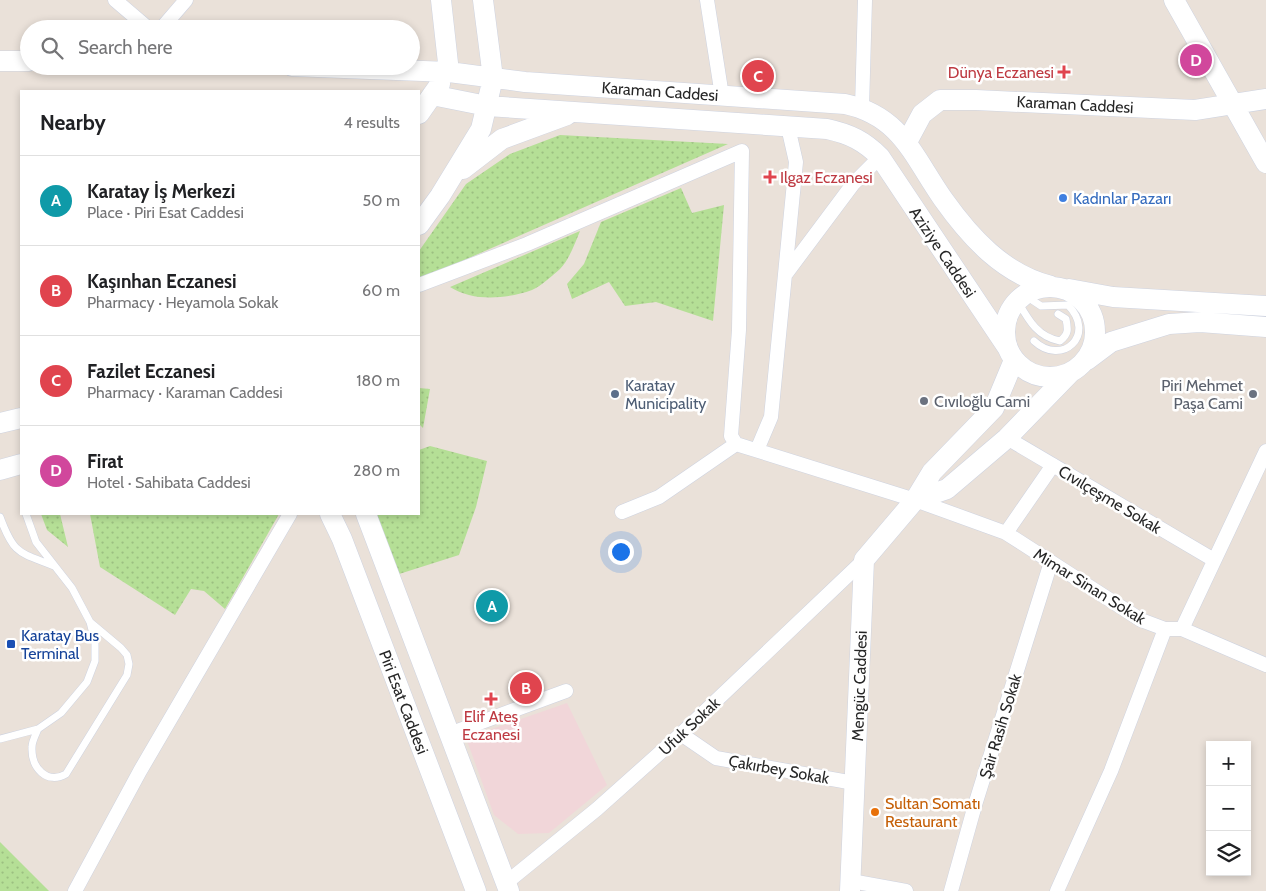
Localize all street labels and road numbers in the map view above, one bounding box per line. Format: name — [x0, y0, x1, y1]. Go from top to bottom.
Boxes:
street label: Karaman Caddesi — [601, 78, 719, 105]
street label: Karaman Caddesi — [1016, 92, 1134, 117]
street label: Aziziye Caddesi — [905, 203, 980, 301]
street label: Cıvılçeşme Sokak — [1055, 461, 1165, 538]
street label: Mimar Sinan Sokak — [1030, 544, 1150, 629]
street label: Mengüc Caddesi — [848, 630, 871, 742]
street label: Piri Esat Caddesi — [375, 647, 432, 757]
street label: Şair Rasih Sokak — [976, 671, 1026, 781]
street label: Ufuk Sokak — [655, 693, 724, 759]
street label: Çakırbey Sokak — [727, 751, 832, 788]

